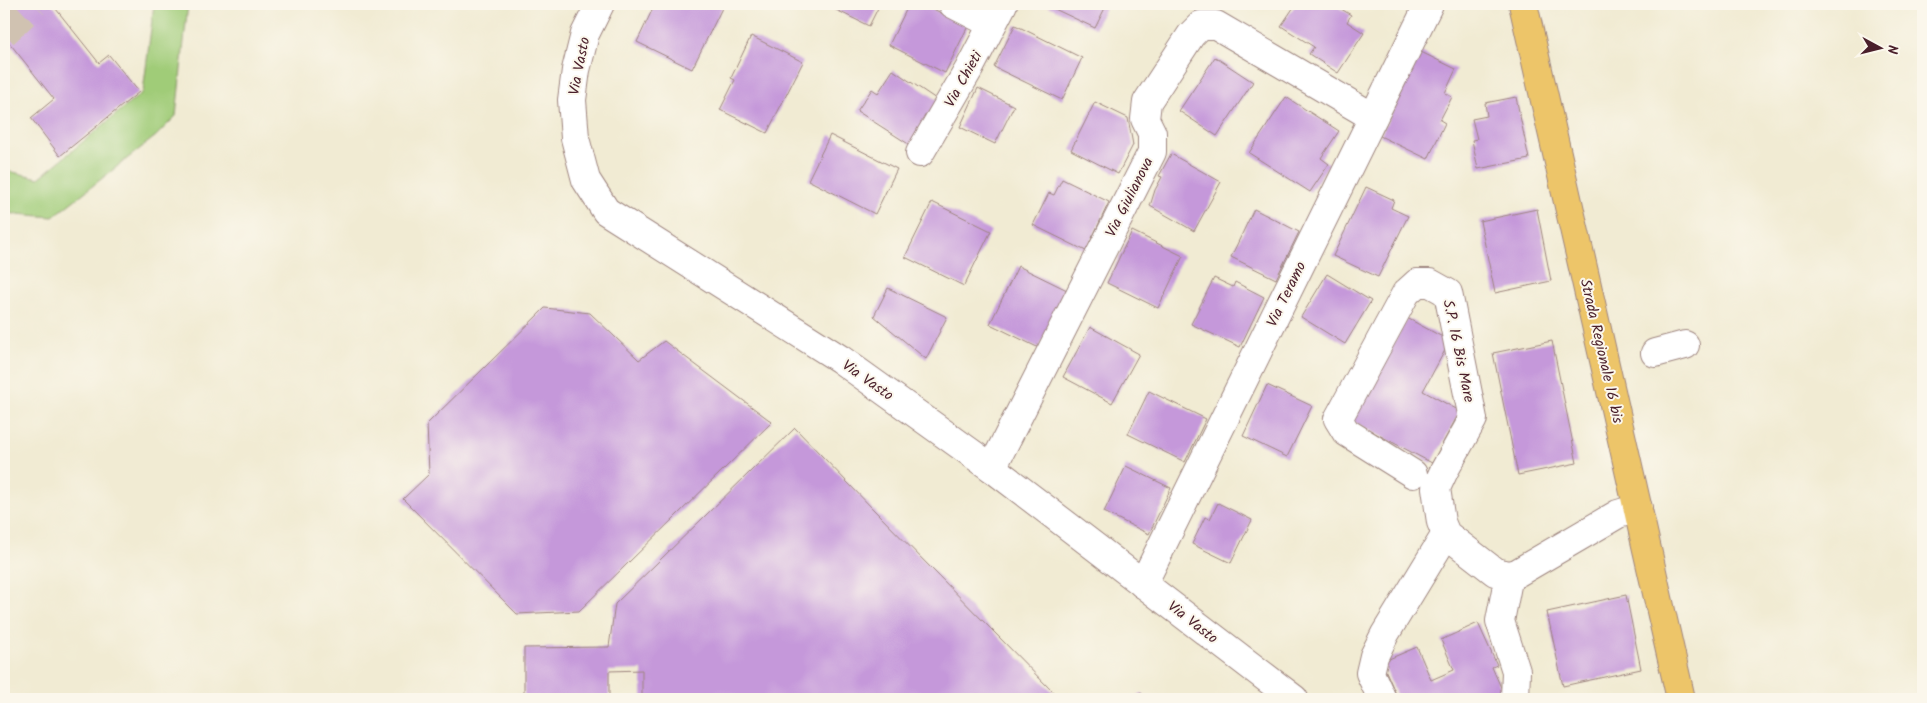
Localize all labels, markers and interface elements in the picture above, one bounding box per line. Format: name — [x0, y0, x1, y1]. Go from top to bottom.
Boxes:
north arrow — [1854, 22, 1904, 72]
street label: Via Vasto — [563, 35, 597, 97]
text: N — [1880, 44, 1903, 55]
street label: Via Chieti — [939, 46, 990, 112]
street label: Via Giulianova — [1099, 153, 1160, 242]
street label: Via Teramo — [1261, 257, 1313, 331]
street label: Strada Regionale 16 bis — [1573, 277, 1629, 426]
street label: S.P. 16 Bis Mare — [1435, 298, 1481, 405]
street label: Via Vasto — [837, 354, 898, 408]
street label: Via Vasto — [1162, 595, 1223, 650]

